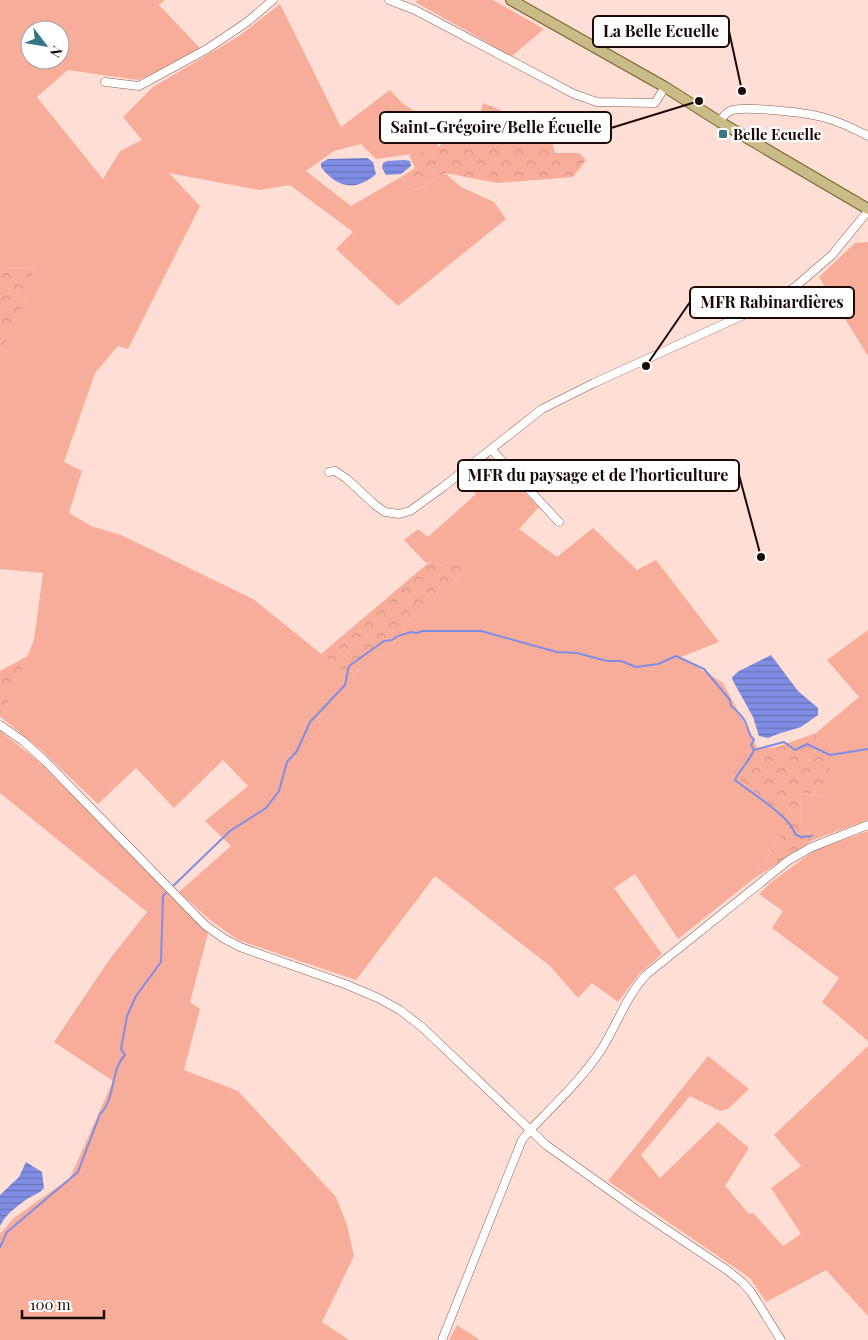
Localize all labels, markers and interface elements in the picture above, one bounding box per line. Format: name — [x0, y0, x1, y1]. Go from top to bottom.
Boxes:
callout: La Belle Ecuelle — [593, 16, 729, 47]
north arrow — [20, 20, 70, 70]
text: La Belle Ecuelle — [603, 20, 719, 41]
text: N — [46, 43, 67, 61]
callout: Saint-Grégoire/Belle Écuelle — [380, 112, 611, 143]
text: Saint-Grégoire/Belle Écuelle — [390, 116, 602, 137]
place label: Belle Ecuelle — [733, 124, 822, 144]
marker: Belle Ecuelle — [717, 128, 729, 140]
callout: MFR Rabinardières — [690, 287, 854, 318]
text: MFR Rabinardières — [700, 291, 844, 312]
callout: MFR du paysage et de l'horticulture — [458, 460, 739, 491]
text: MFR du paysage et de l'horticulture — [468, 464, 728, 485]
scale bar — [22, 1288, 105, 1320]
text: 100 m — [30, 1294, 71, 1314]

